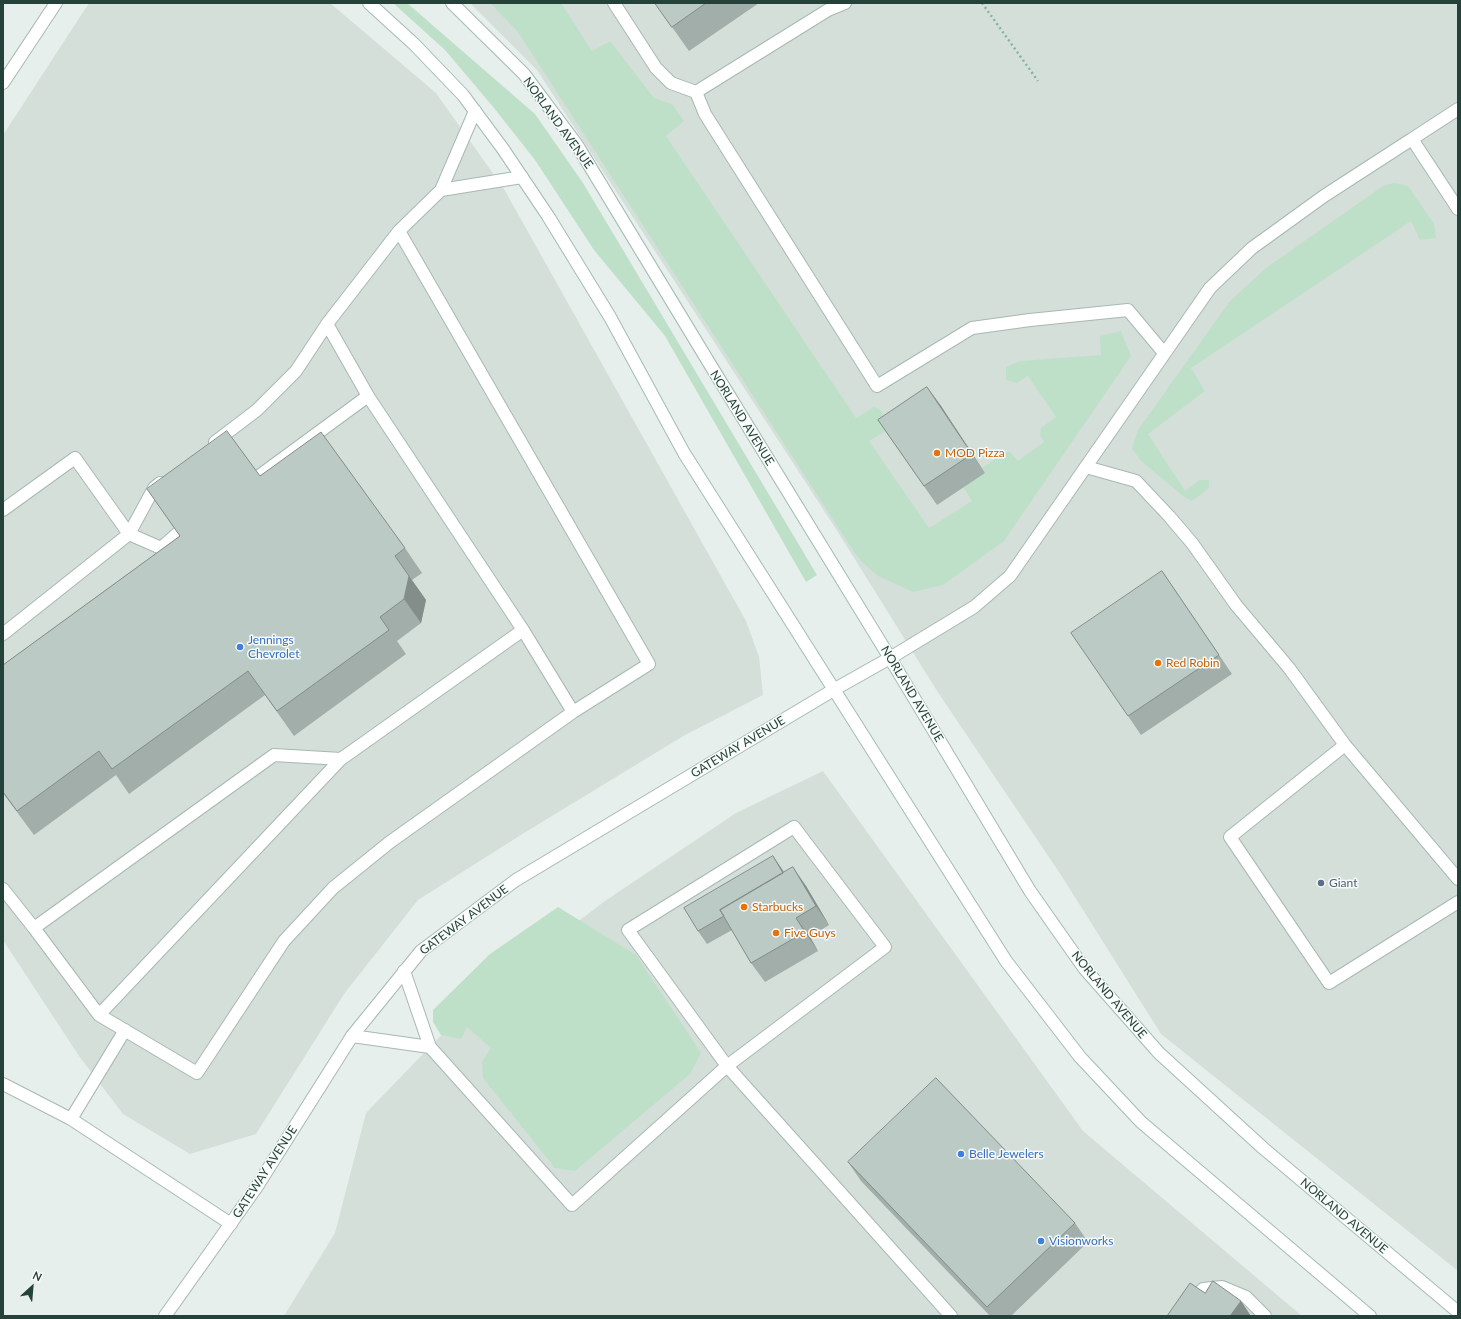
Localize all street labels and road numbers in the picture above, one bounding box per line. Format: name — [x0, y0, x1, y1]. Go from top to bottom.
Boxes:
street label: NORLAND AVENUE — [520, 75, 596, 171]
street label: NORLAND AVENUE — [707, 368, 777, 468]
street label: NORLAND AVENUE — [878, 643, 946, 745]
street label: GATEWAY AVENUE — [688, 713, 788, 781]
street label: GATEWAY AVENUE — [417, 882, 511, 958]
street label: NORLAND AVENUE — [1068, 948, 1150, 1042]
street label: GATEWAY AVENUE — [230, 1123, 300, 1221]
street label: NORLAND AVENUE — [1297, 1175, 1391, 1257]

